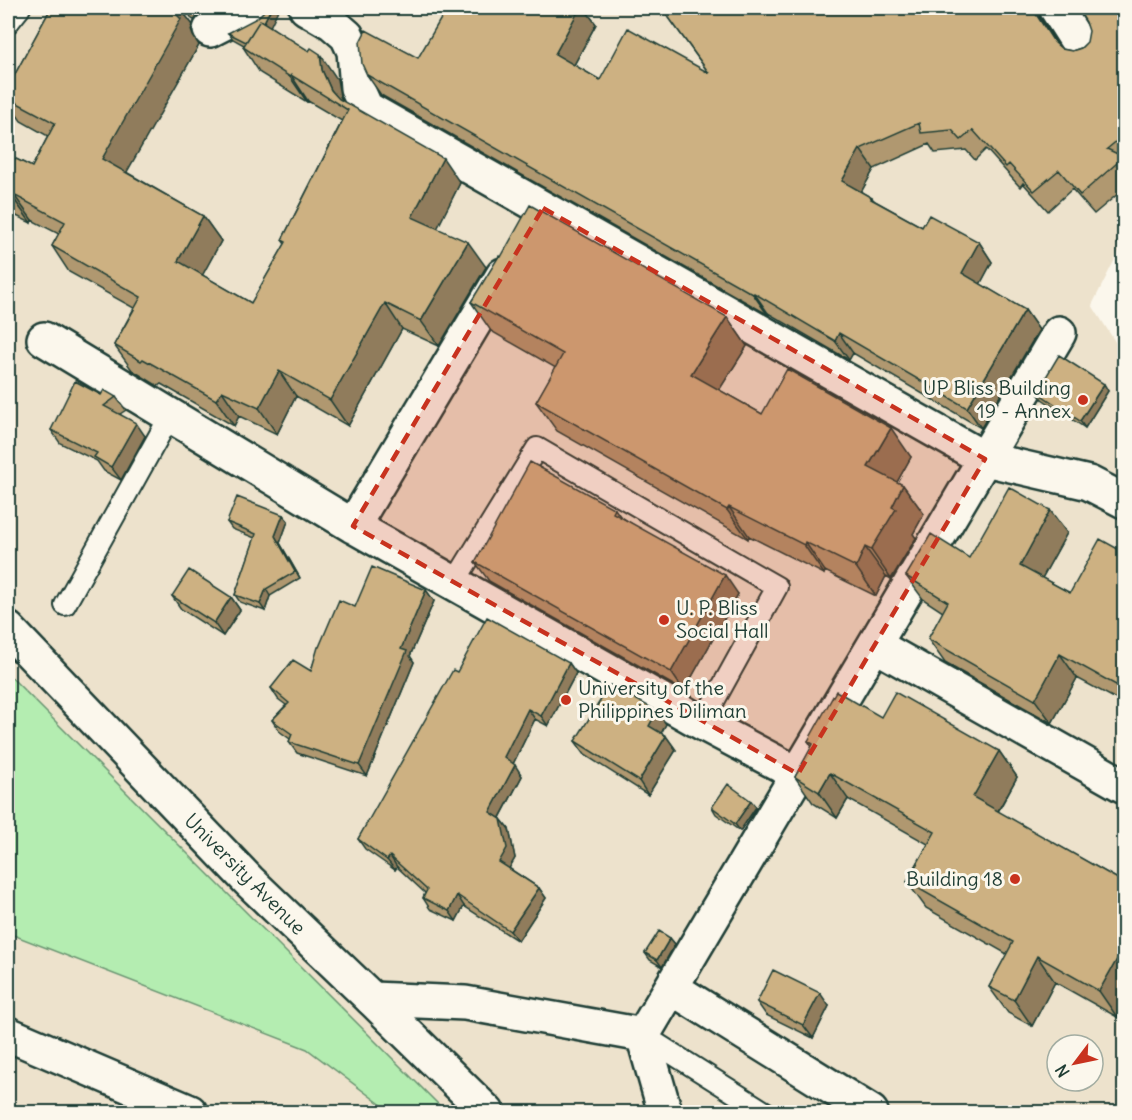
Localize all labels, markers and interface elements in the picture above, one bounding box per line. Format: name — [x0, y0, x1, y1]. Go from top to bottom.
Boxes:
place label: UP Bliss Building 19 - Annex — [923, 375, 1071, 423]
marker: UP Bliss Building 19 - Annex — [1076, 393, 1090, 407]
place label: U. P. Bliss Social Hall — [676, 595, 768, 643]
marker: U. P. Bliss Social Hall — [657, 613, 671, 627]
place label: University of the Philippines Diliman — [578, 675, 747, 723]
marker: University of the Philippines Diliman — [559, 693, 573, 707]
street label: University Avenue — [179, 808, 311, 940]
place label: Building 18 — [906, 866, 1003, 891]
marker: Building 18 — [1008, 872, 1022, 886]
north arrow — [1045, 1033, 1105, 1093]
text: N — [1051, 1061, 1074, 1081]

